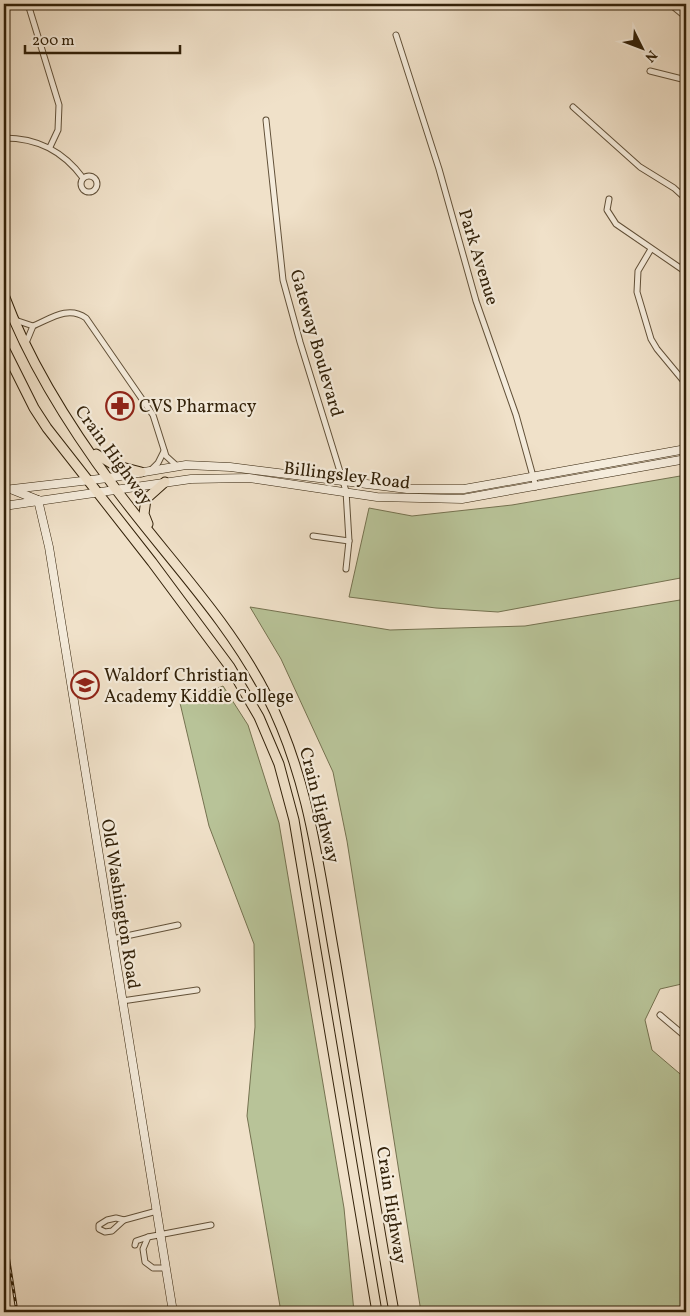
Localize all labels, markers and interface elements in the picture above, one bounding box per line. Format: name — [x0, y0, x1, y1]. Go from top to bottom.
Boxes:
scale bar — [25, 22, 180, 54]
north arrow — [618, 22, 668, 72]
text: 200 m — [32, 31, 75, 52]
text: N — [640, 46, 661, 66]
street label: Park Avenue — [451, 206, 504, 309]
street label: Gateway Boulevard — [283, 267, 349, 420]
pharmacy icon: CVS Pharmacy — [105, 391, 135, 421]
place label: CVS Pharmacy — [139, 395, 257, 420]
street label: Crain Highway — [68, 401, 158, 511]
street label: Billingsley Road — [282, 456, 412, 497]
place label: Waldorf Christian Academy Kiddie College — [104, 664, 294, 710]
school or university icon: Waldorf Christian Academy Kiddie College — [70, 670, 100, 700]
street label: Crain Highway — [292, 745, 345, 866]
street label: Old Washington Road — [94, 817, 145, 991]
street label: Crain Highway — [369, 1145, 412, 1266]

